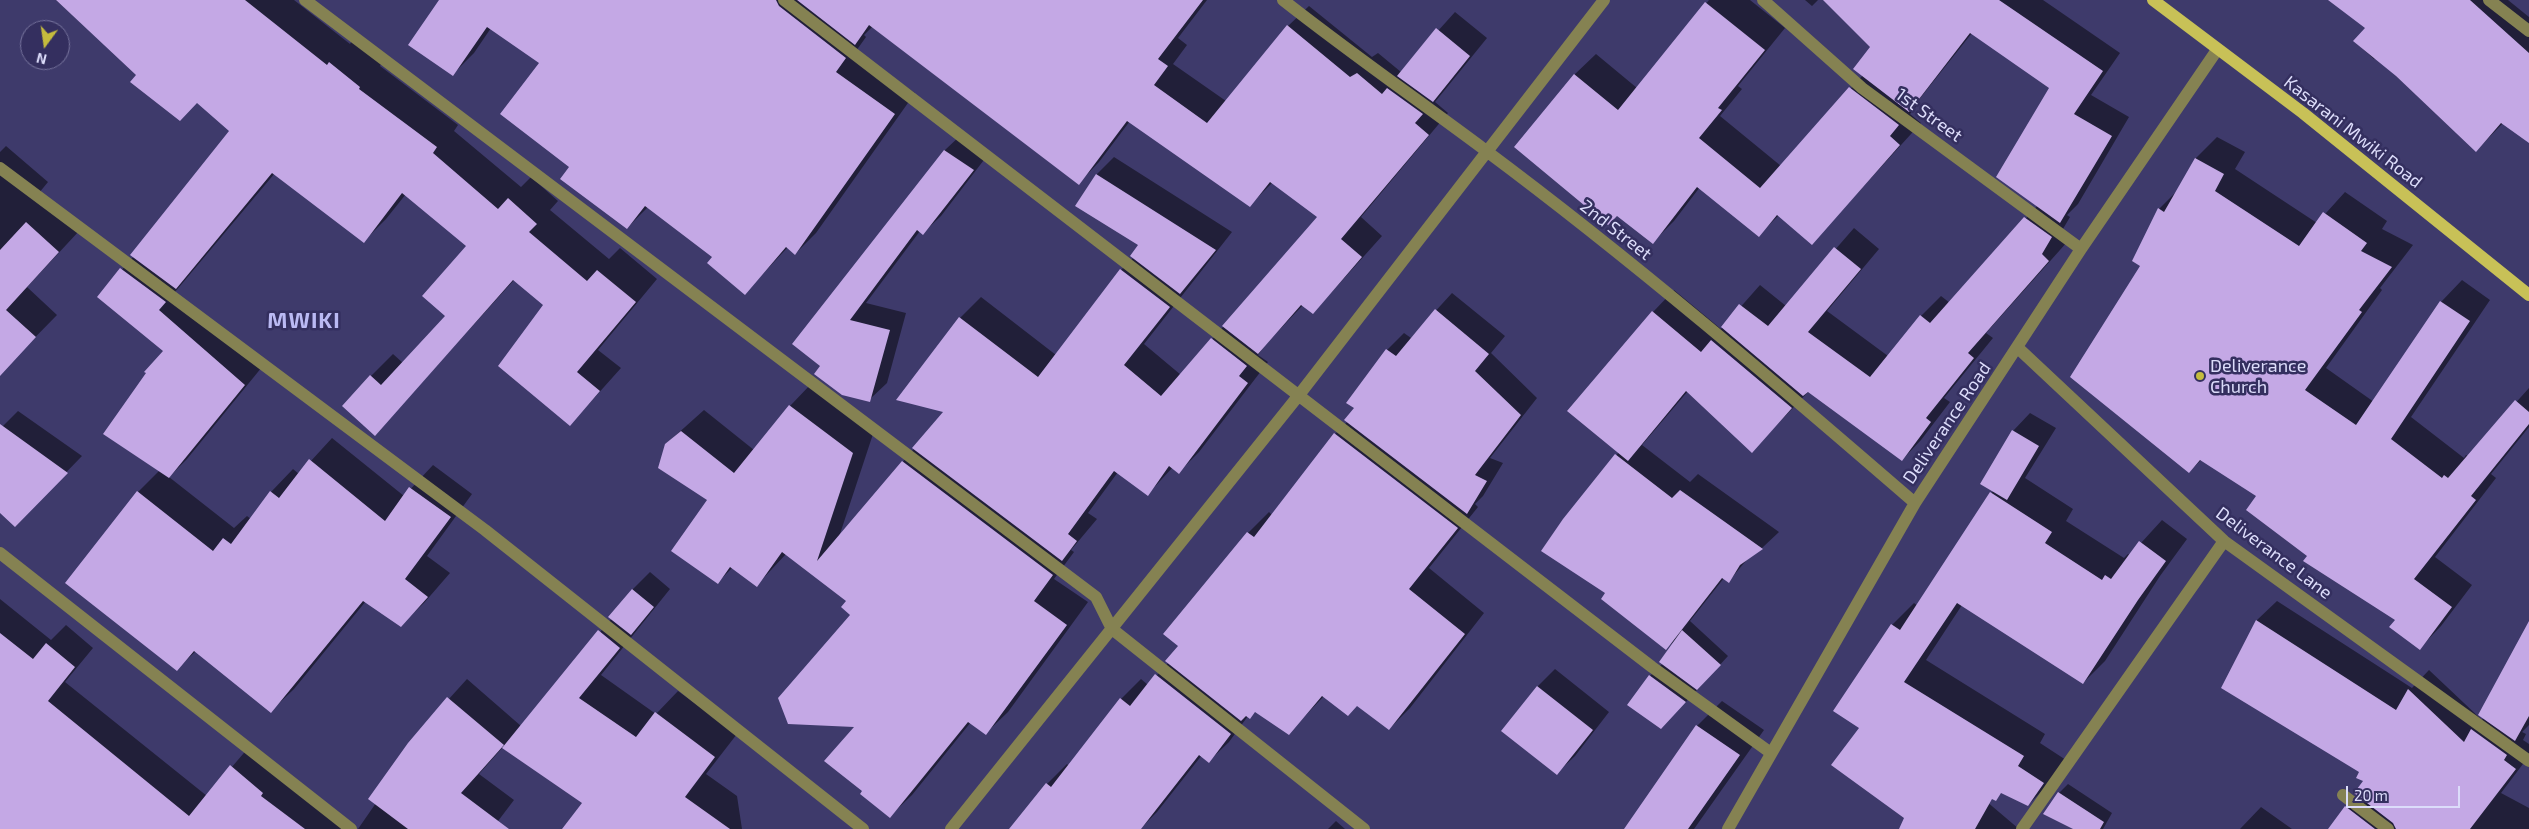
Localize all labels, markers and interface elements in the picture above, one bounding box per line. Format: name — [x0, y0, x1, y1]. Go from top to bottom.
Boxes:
north arrow — [20, 20, 70, 70]
text: N — [35, 50, 48, 69]
street label: Kasarani Mwiki Road — [2279, 71, 2427, 193]
street label: 1st Street — [1891, 84, 1967, 146]
street label: 2nd Street — [1576, 195, 1656, 265]
district label: MWIKI — [267, 308, 341, 334]
place label: Deliverance Church — [2210, 355, 2306, 398]
street label: Deliverance Road — [1898, 358, 1996, 488]
marker: Deliverance Church — [2194, 370, 2206, 382]
street label: Deliverance Lane — [2212, 502, 2336, 604]
scale bar — [2349, 776, 2463, 808]
text: 20 m — [2354, 786, 2388, 804]

